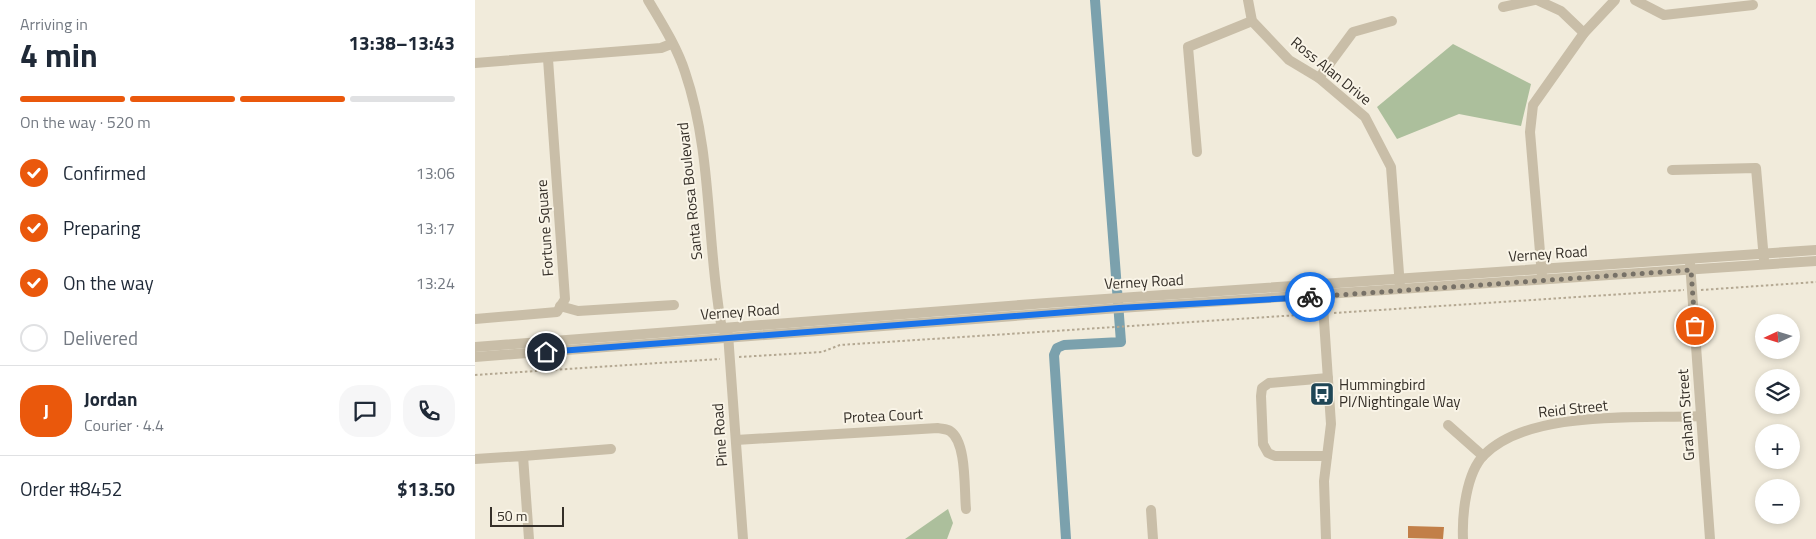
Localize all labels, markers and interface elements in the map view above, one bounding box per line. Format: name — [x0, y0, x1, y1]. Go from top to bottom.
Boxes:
text: Arriving in — [20, 12, 88, 36]
text: 13:38–13:43 — [348, 28, 455, 57]
text: 4 min — [20, 31, 98, 79]
street label: Ross Alan Drive — [1286, 31, 1377, 110]
text: On the way · 520 m — [20, 110, 151, 134]
street label: Santa Rosa Boulevard — [671, 121, 708, 261]
text: Confirmed — [63, 158, 146, 187]
icon: check — [20, 159, 48, 187]
text: 13:06 — [416, 161, 455, 185]
street label: Fortune Square — [530, 179, 559, 277]
text: Preparing — [63, 213, 140, 242]
icon: check — [20, 214, 48, 242]
text: 13:17 — [416, 216, 455, 240]
street label: Verney Road — [1507, 239, 1588, 268]
text: On the way — [63, 268, 154, 297]
street label: Verney Road — [1104, 268, 1184, 295]
icon: check — [20, 269, 48, 297]
text: 13:24 — [416, 271, 455, 295]
courier — [1285, 272, 1335, 322]
icon: bike — [1296, 283, 1324, 311]
street label: Verney Road — [699, 297, 780, 326]
pin — [1674, 305, 1716, 347]
icon: bag — [1681, 312, 1709, 340]
north arrow — [1755, 314, 1800, 359]
map controls — [1755, 314, 1800, 524]
text: Delivered — [63, 323, 138, 352]
pin — [525, 331, 567, 373]
icon: home — [532, 338, 560, 366]
street label: Graham Street — [1671, 368, 1700, 462]
button: layers — [1755, 369, 1800, 414]
place label: Hummingbird Pl/Nightingale Way — [1339, 373, 1461, 413]
bus stop icon: Hummingbird Pl/Nightingale Way — [1309, 381, 1335, 407]
text: Jordan — [84, 384, 137, 413]
button: chat — [339, 385, 391, 437]
button: phone — [403, 385, 455, 437]
street label: Reid Street — [1537, 393, 1610, 424]
text: J — [43, 396, 49, 425]
street label: Protea Court — [843, 402, 924, 429]
street label: Pine Road — [706, 403, 733, 468]
text: Courier · 4.4 — [84, 413, 164, 437]
button: + — [1755, 424, 1800, 469]
text: Order #8452 — [20, 474, 122, 503]
text: $13.50 — [397, 474, 455, 503]
button: − — [1755, 479, 1800, 524]
scale bar — [490, 504, 564, 527]
text: 50 m — [497, 505, 527, 526]

